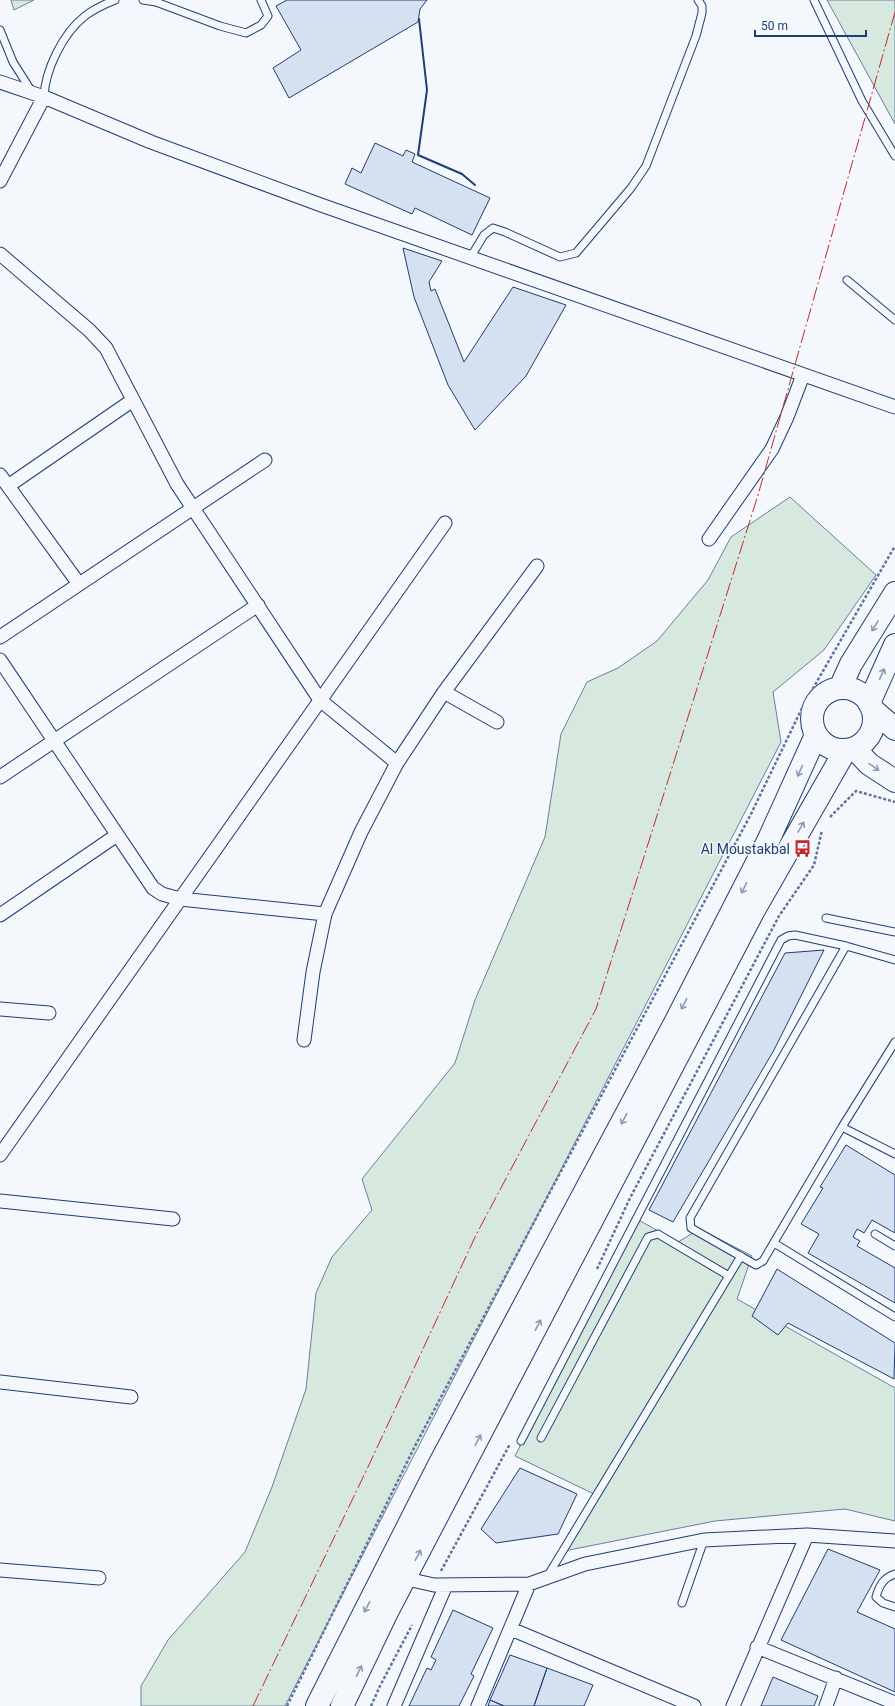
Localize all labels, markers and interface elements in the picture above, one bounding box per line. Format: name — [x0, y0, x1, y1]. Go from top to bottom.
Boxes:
scale bar — [755, 12, 866, 38]
text: 50 m — [761, 19, 788, 33]
one-way arrow — [870, 621, 879, 632]
one-way arrow — [879, 668, 886, 680]
one-way arrow — [868, 763, 879, 771]
one-way arrow — [795, 765, 803, 777]
one-way arrow — [798, 821, 806, 833]
bus stop icon: Al Moustakbal — [793, 839, 813, 859]
place label: Al Moustakbal — [701, 841, 790, 857]
one-way arrow — [740, 882, 747, 894]
one-way arrow — [680, 998, 688, 1010]
one-way arrow — [620, 1113, 627, 1125]
one-way arrow — [535, 1319, 543, 1331]
one-way arrow — [475, 1434, 483, 1446]
one-way arrow — [415, 1549, 422, 1561]
one-way arrow — [363, 1600, 370, 1612]
one-way arrow — [356, 1665, 363, 1677]

